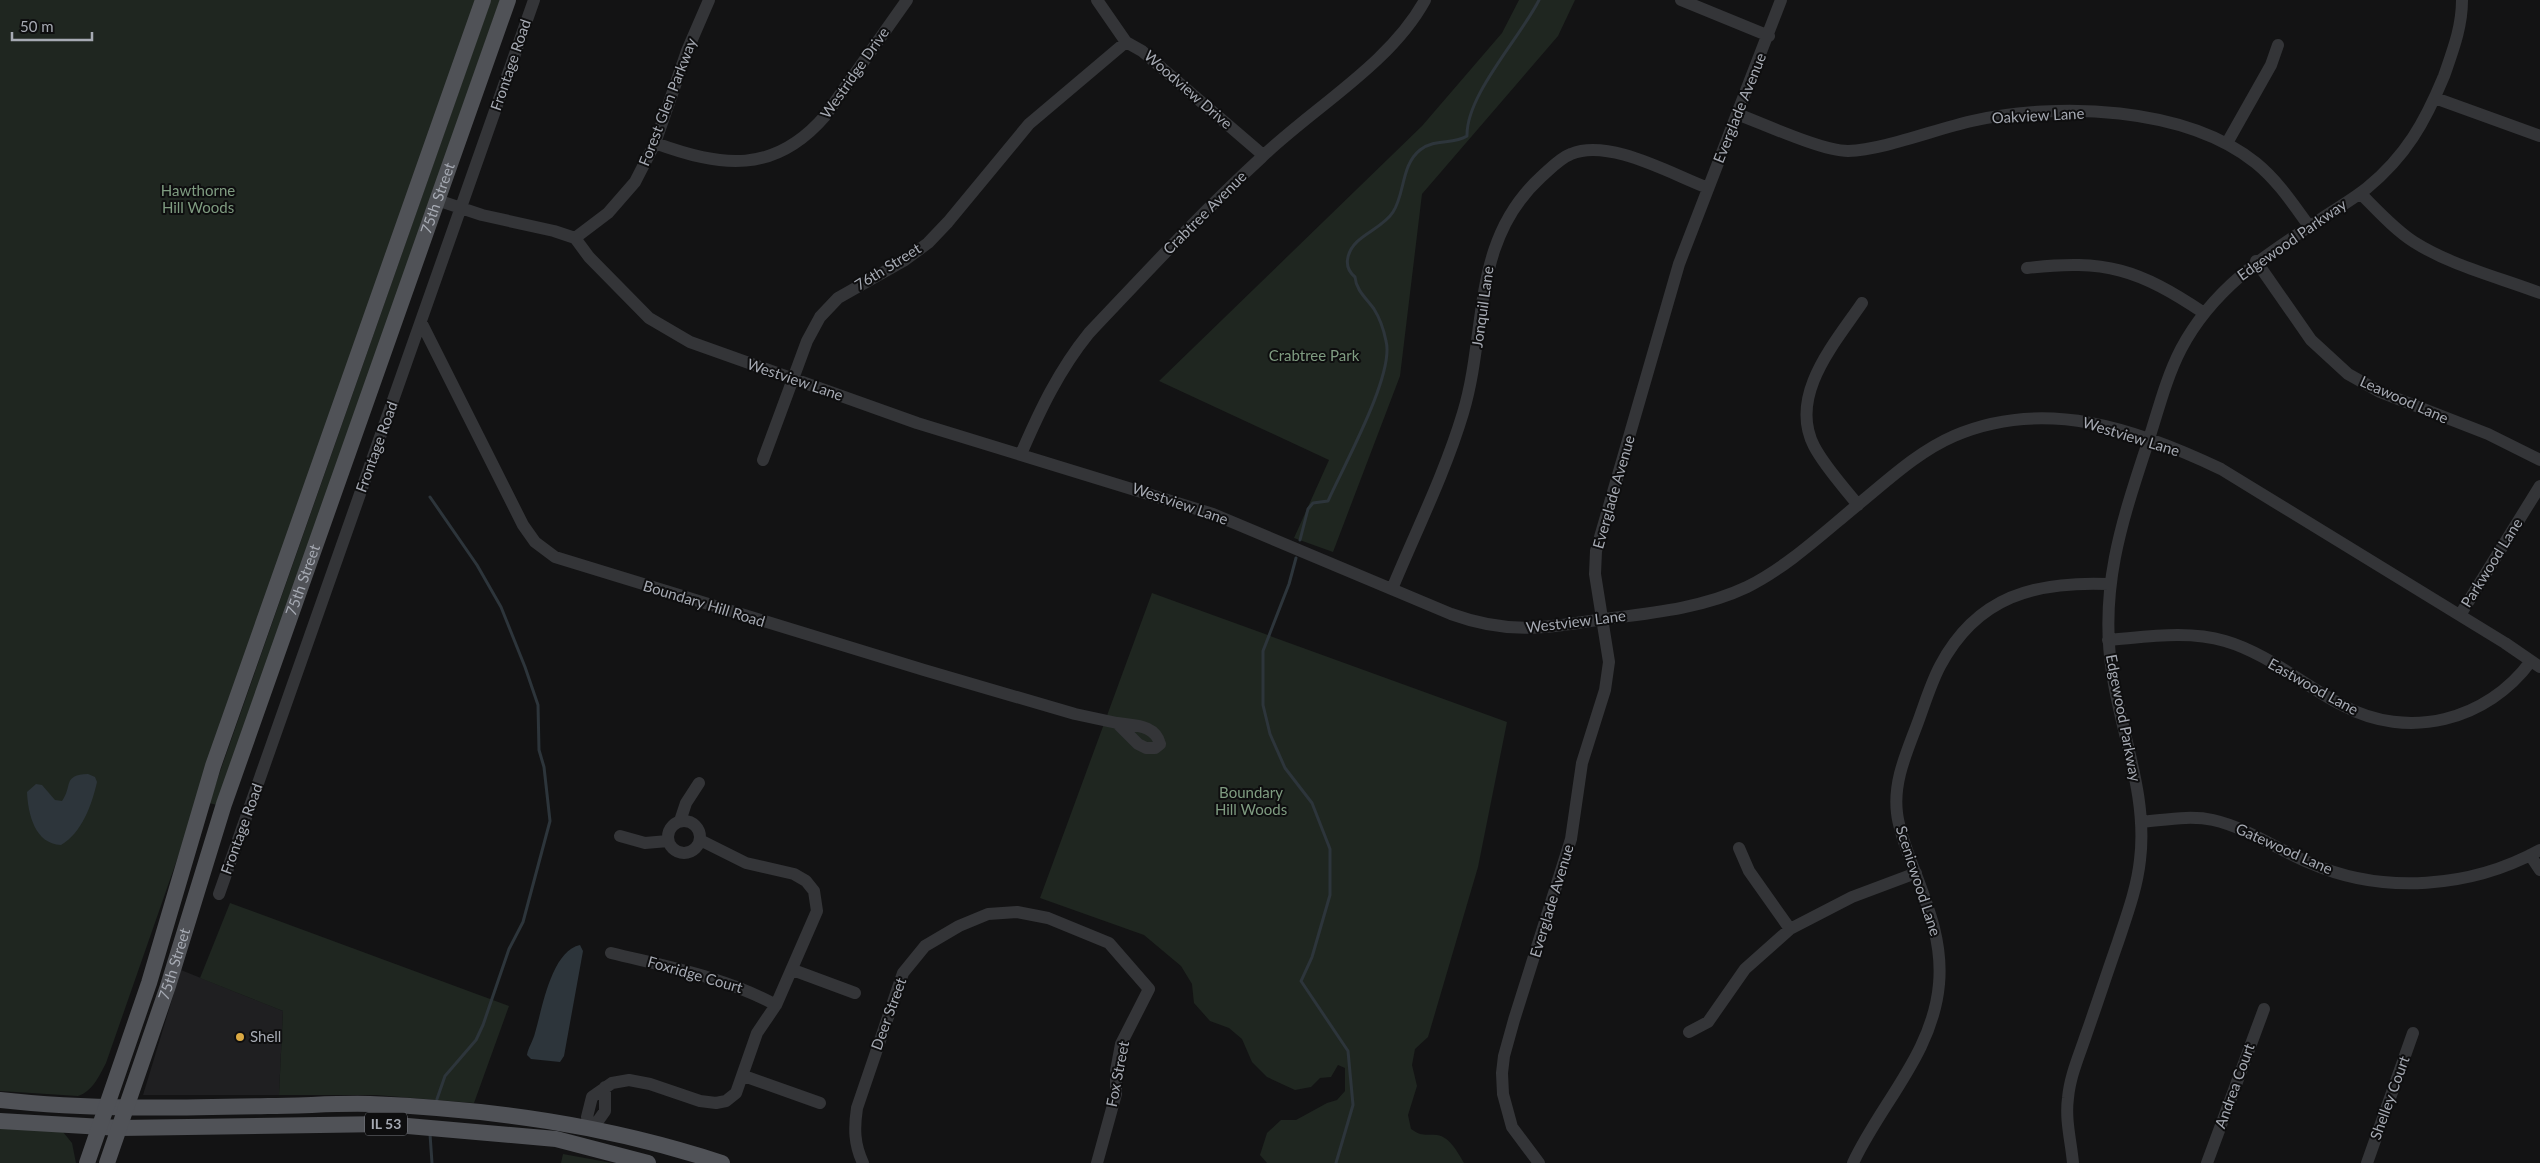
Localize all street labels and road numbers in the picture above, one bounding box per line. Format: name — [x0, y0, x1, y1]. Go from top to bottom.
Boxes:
street label: Frontage Road — [486, 17, 534, 113]
street label: Westridge Drive — [816, 23, 892, 121]
street label: Forest Glen Parkway — [634, 35, 700, 168]
street label: Woodview Drive — [1141, 46, 1236, 132]
street label: Everglade Avenue — [1709, 50, 1769, 165]
street label: Oakview Lane — [1991, 104, 2085, 126]
street label: 75th Street — [416, 159, 458, 236]
street label: Crabtree Avenue — [1159, 167, 1250, 258]
street label: Edgewood Parkway — [2233, 195, 2350, 284]
street label: 76th Street — [851, 238, 924, 294]
street label: Jonquil Lane — [1467, 265, 1497, 349]
street label: Westview Lane — [745, 354, 846, 404]
street label: Leawood Lane — [2357, 372, 2451, 427]
street label: Frontage Road — [351, 399, 401, 495]
street label: Westview Lane — [2081, 413, 2182, 459]
street label: Everglade Avenue — [1588, 433, 1638, 551]
street label: Westview Lane — [1130, 478, 1231, 528]
street label: Parkwood Lane — [2457, 515, 2526, 610]
street label: 75th Street — [281, 541, 323, 618]
street label: Boundary Hill Road — [641, 576, 767, 630]
street label: Westview Lane — [1525, 606, 1627, 636]
street label: Edgewood Parkway — [2103, 653, 2145, 783]
street label: Eastwood Lane — [2265, 654, 2362, 718]
street label: Frontage Road — [216, 781, 266, 877]
street label: Gatewood Lane — [2233, 819, 2336, 877]
street label: Scenicwood Lane — [1893, 823, 1945, 938]
street label: Everglade Avenue — [1525, 842, 1577, 959]
street label: 75th Street — [154, 925, 193, 1002]
street label: Foxridge Court — [646, 952, 745, 996]
street label: Deer Street — [867, 974, 910, 1052]
street label: Fox Street — [1102, 1039, 1132, 1108]
street label: Andrea Court — [2210, 1040, 2258, 1130]
street label: Shelley Court — [2366, 1053, 2413, 1142]
road number: IL 53 — [365, 1112, 407, 1136]

